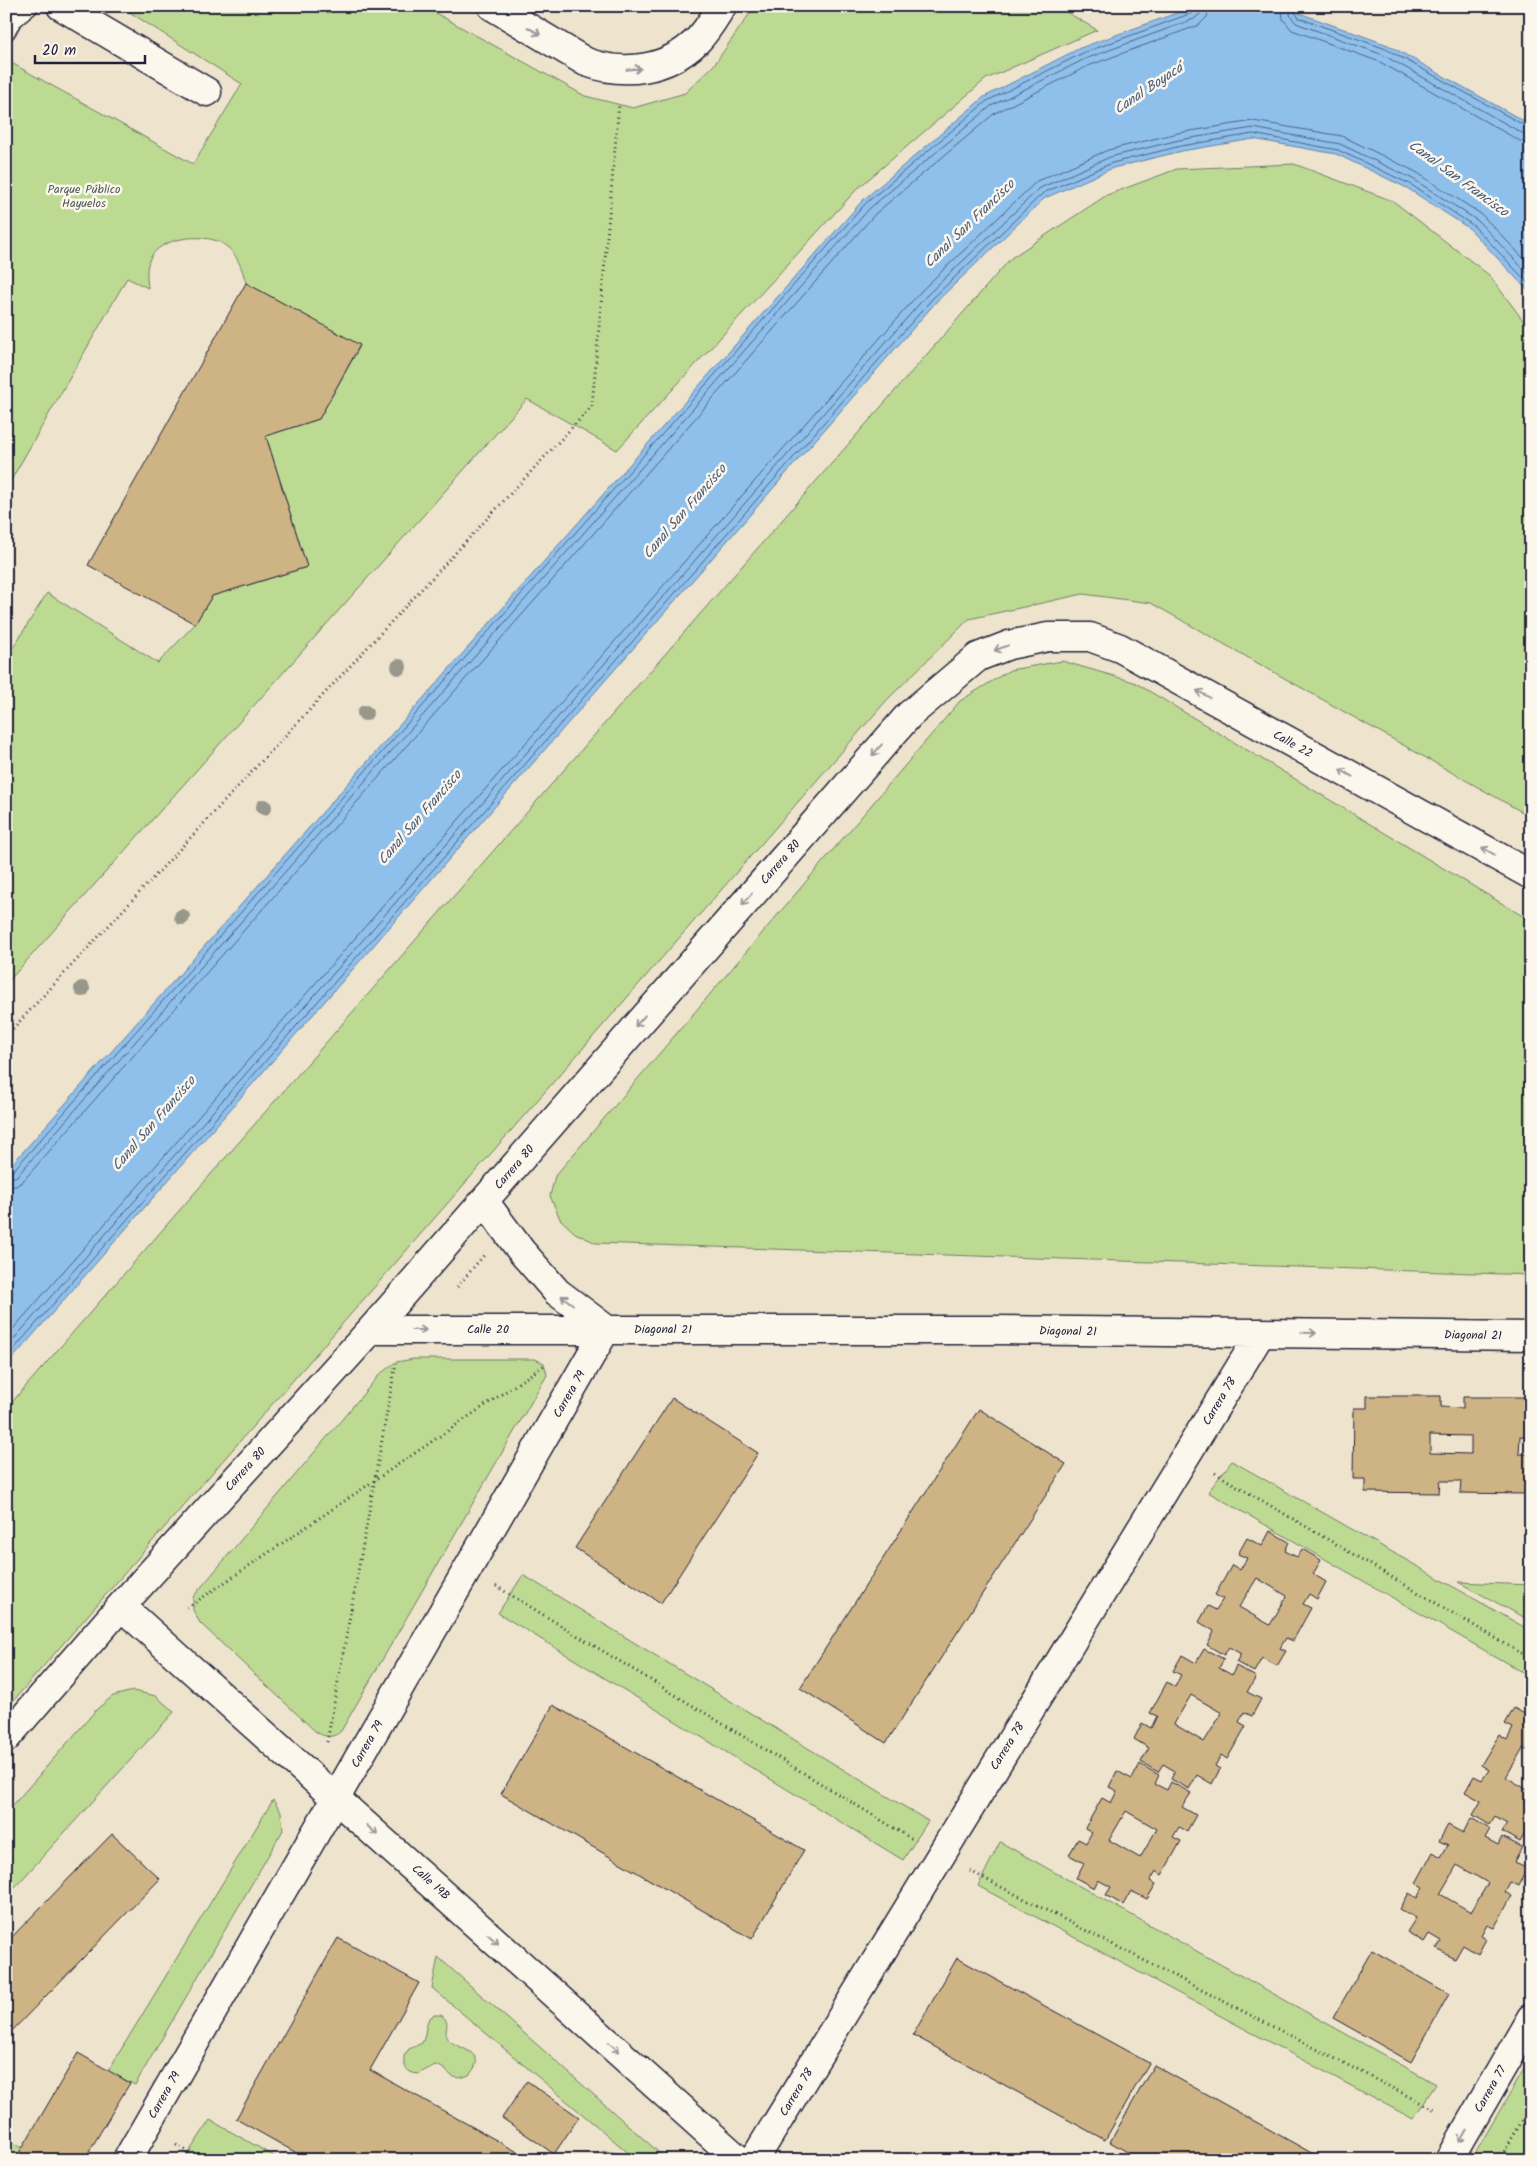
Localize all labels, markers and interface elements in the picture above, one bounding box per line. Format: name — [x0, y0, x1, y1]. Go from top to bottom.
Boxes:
one-way arrow — [526, 27, 540, 37]
scale bar — [35, 32, 145, 64]
text: 20 m — [42, 39, 76, 63]
water label: Canal Boyacá — [1110, 55, 1191, 120]
one-way arrow — [625, 64, 641, 73]
water label: Canal San Francisco — [1404, 135, 1514, 224]
water label: Canal San Francisco — [919, 173, 1021, 273]
park label: Parque Público Hayuelos — [48, 180, 120, 213]
water label: Canal San Francisco — [637, 458, 733, 564]
one-way arrow — [994, 644, 1009, 653]
one-way arrow — [1196, 689, 1211, 699]
street label: Calle 22 — [1269, 726, 1316, 763]
one-way arrow — [872, 744, 883, 757]
water label: Canal San Francisco — [372, 764, 468, 870]
one-way arrow — [1339, 767, 1353, 777]
street label: Carrera 80 — [756, 836, 805, 889]
one-way arrow — [1481, 846, 1496, 855]
one-way arrow — [742, 892, 753, 905]
one-way arrow — [635, 1015, 646, 1028]
water label: Canal San Francisco — [106, 1070, 202, 1176]
street label: Carrera 80 — [490, 1141, 539, 1194]
one-way arrow — [561, 1294, 574, 1305]
street label: Calle 20 — [467, 1320, 509, 1339]
street label: Diagonal 21 — [634, 1320, 692, 1339]
street label: Diagonal 21 — [1039, 1321, 1097, 1342]
one-way arrow — [411, 1325, 427, 1335]
street label: Diagonal 21 — [1444, 1325, 1502, 1346]
one-way arrow — [1301, 1328, 1317, 1338]
street label: Carrera 79 — [548, 1367, 591, 1422]
street label: Carrera 78 — [1198, 1373, 1242, 1429]
street label: Carrera 80 — [220, 1443, 270, 1496]
street label: Carrera 79 — [346, 1717, 389, 1772]
street label: Carrera 78 — [985, 1718, 1030, 1774]
one-way arrow — [366, 1824, 379, 1836]
street label: Calle 19B — [407, 1860, 454, 1905]
one-way arrow — [487, 1933, 500, 1944]
one-way arrow — [608, 2041, 621, 2053]
street label: Carrera 77 — [1469, 2062, 1512, 2116]
street label: Carrera 78 — [775, 2064, 819, 2120]
street label: Carrera 79 — [143, 2068, 186, 2123]
one-way arrow — [1457, 2128, 1467, 2142]

